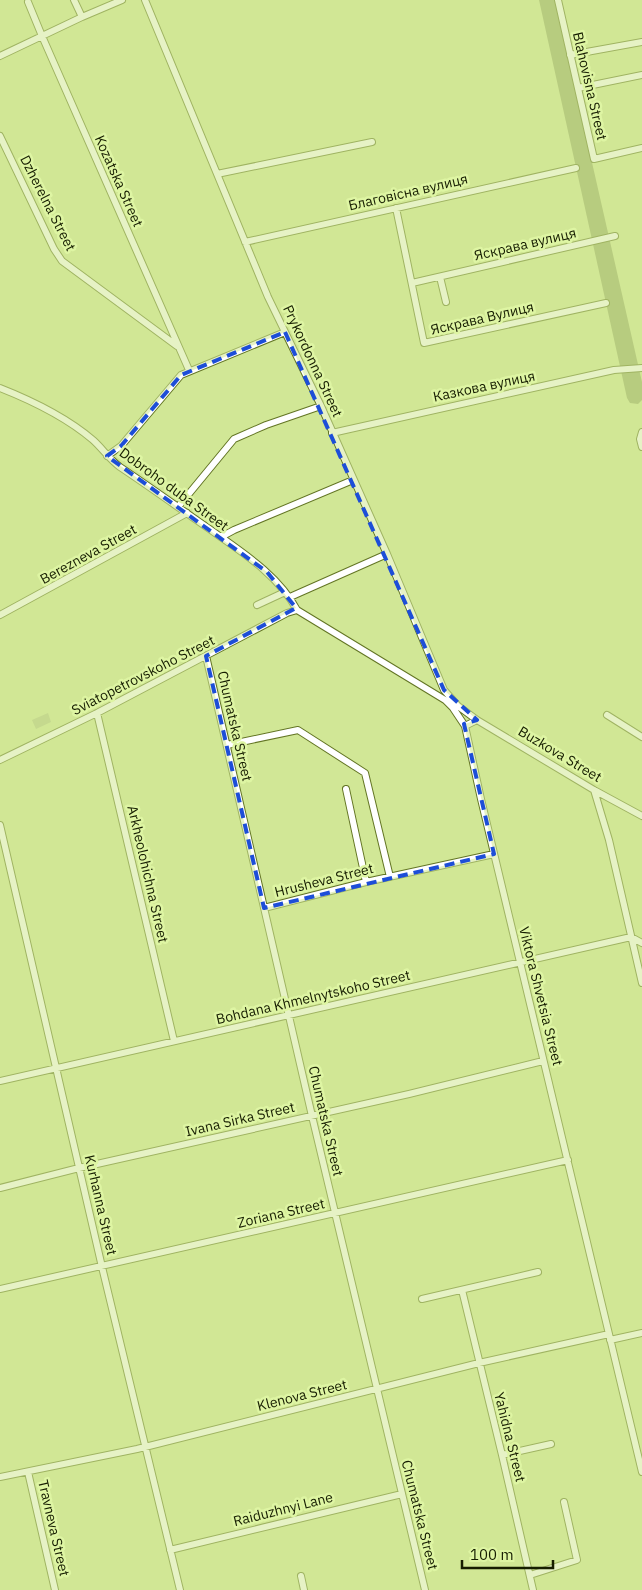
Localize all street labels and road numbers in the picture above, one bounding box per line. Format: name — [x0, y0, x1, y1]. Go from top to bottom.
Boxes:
street label: Blahovisna Street — [569, 30, 611, 142]
street label: Kozatska Street — [91, 132, 147, 230]
street label: Dzherelna Street — [16, 152, 80, 254]
street label: Благовісна вулиця — [347, 170, 469, 214]
street label: Яскрава вулиця — [472, 223, 578, 265]
street label: Яскрава Вулиця — [429, 297, 535, 339]
street label: Prykordonna Street — [279, 302, 347, 420]
street label: Казкова вулиця — [431, 366, 537, 406]
street label: Dobroho duba Street — [116, 443, 232, 535]
street label: Berezneva Street — [37, 520, 139, 588]
street label: Sviatopetrovskoho Street — [68, 631, 218, 719]
street label: Chumatska Street — [214, 669, 256, 783]
street label: Buzkova Street — [515, 722, 605, 786]
street label: Arkheolohichna Street — [123, 804, 173, 944]
street label: Hrusheva Street — [273, 859, 375, 901]
street label: Viktora Shvetsia Street — [515, 925, 567, 1067]
street label: Bohdana Khmelnytskoho Street — [214, 966, 412, 1028]
street label: Chumatska Street — [305, 1064, 347, 1178]
street label: Ivana Sirka Street — [183, 1098, 297, 1140]
street label: Kurhanna Street — [81, 1153, 121, 1257]
street label: Zoriana Street — [236, 1194, 327, 1232]
street label: Klenova Street — [255, 1375, 349, 1415]
street label: Yahidna Street — [490, 1390, 530, 1484]
street label: Chumatska Street — [398, 1458, 442, 1572]
street label: Travneva Street — [34, 1478, 74, 1578]
street label: Raiduzhnyi Lane — [231, 1488, 335, 1530]

